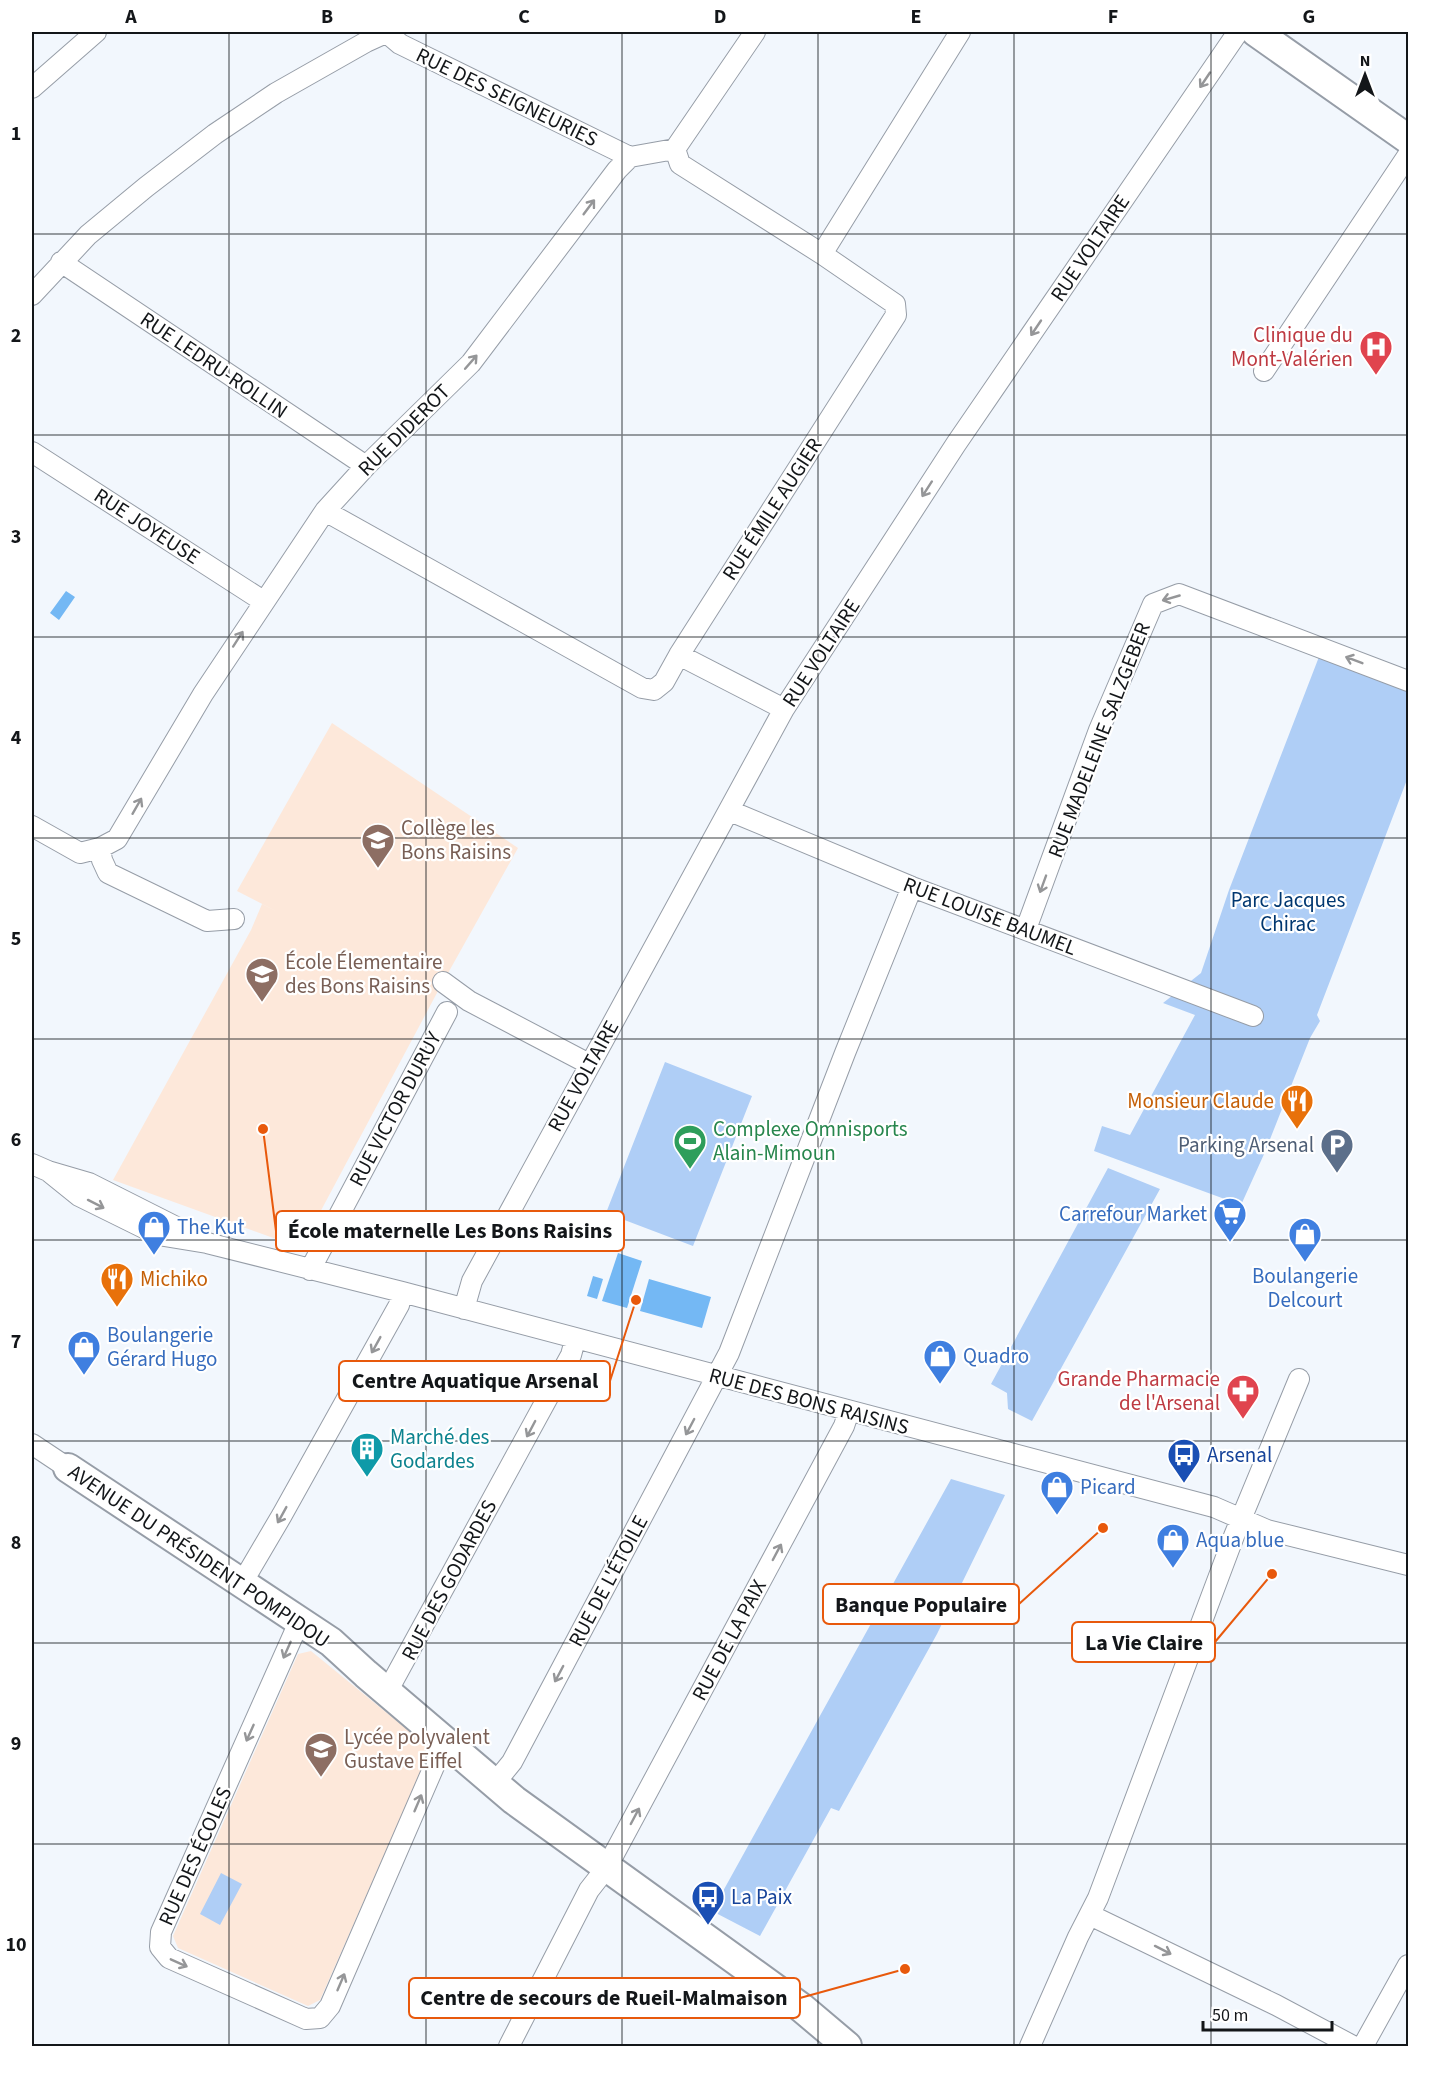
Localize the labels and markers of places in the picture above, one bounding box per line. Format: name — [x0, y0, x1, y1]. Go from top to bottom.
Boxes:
place label: Clinique du Mont-Valérien — [1231, 320, 1353, 374]
hospital icon: Clinique du Mont-Valérien — [1358, 329, 1394, 376]
place label: Collège les Bons Raisins — [401, 813, 511, 867]
school or university icon: Collège les Bons Raisins — [360, 822, 396, 869]
place label: École Élementaire des Bons Raisins — [285, 947, 442, 1001]
school or university icon: École Élementaire des Bons Raisins — [244, 956, 280, 1003]
restaurant icon: Monsieur Claude — [1279, 1083, 1315, 1130]
place label: Monsieur Claude — [1127, 1086, 1274, 1116]
place label: Complexe Omnisports Alain-Mimoun — [713, 1114, 908, 1168]
sports icon: Complexe Omnisports Alain-Mimoun — [672, 1123, 708, 1170]
parking icon: Parking Arsenal — [1319, 1127, 1355, 1174]
place label: Parking Arsenal — [1178, 1130, 1314, 1160]
supermarket icon: Carrefour Market — [1212, 1196, 1248, 1243]
place label: Carrefour Market — [1059, 1199, 1207, 1229]
shop icon: The Kut — [136, 1209, 172, 1256]
callout: École maternelle Les Bons Raisins — [276, 1211, 624, 1251]
place label: The Kut — [177, 1212, 245, 1242]
shop icon: Boulangerie Delcourt — [1287, 1216, 1323, 1263]
restaurant icon: Michiko — [99, 1261, 135, 1308]
place label: Boulangerie Delcourt — [1252, 1261, 1358, 1315]
place label: Michiko — [140, 1264, 208, 1294]
place label: Boulangerie Gérard Hugo — [107, 1320, 217, 1374]
shop icon: Boulangerie Gérard Hugo — [66, 1329, 102, 1376]
shop icon: Quadro — [922, 1338, 958, 1385]
place label: Quadro — [963, 1341, 1029, 1371]
callout: Centre Aquatique Arsenal — [339, 1361, 610, 1401]
place label: Grande Pharmacie de l'Arsenal — [1058, 1364, 1220, 1418]
pharmacy icon: Grande Pharmacie de l'Arsenal — [1225, 1373, 1261, 1420]
place label: Marché des Godardes — [390, 1422, 490, 1476]
building icon: Marché des Godardes — [349, 1431, 385, 1478]
bus stop icon: Arsenal — [1166, 1437, 1202, 1484]
place label: Arsenal — [1207, 1440, 1272, 1470]
shop icon: Picard — [1039, 1469, 1075, 1516]
place label: Picard — [1080, 1472, 1136, 1502]
shop icon: Aqua blue — [1155, 1522, 1191, 1569]
place label: Aqua blue — [1196, 1525, 1284, 1555]
callout: Banque Populaire — [823, 1584, 1019, 1624]
callout: La Vie Claire — [1072, 1622, 1215, 1662]
place label: Lycée polyvalent Gustave Eiffel — [344, 1722, 490, 1776]
school or university icon: Lycée polyvalent Gustave Eiffel — [303, 1731, 339, 1778]
bus stop icon: La Paix — [690, 1879, 726, 1926]
place label: La Paix — [731, 1882, 793, 1912]
callout: Centre de secours de Rueil-Malmaison — [409, 1978, 800, 2018]

